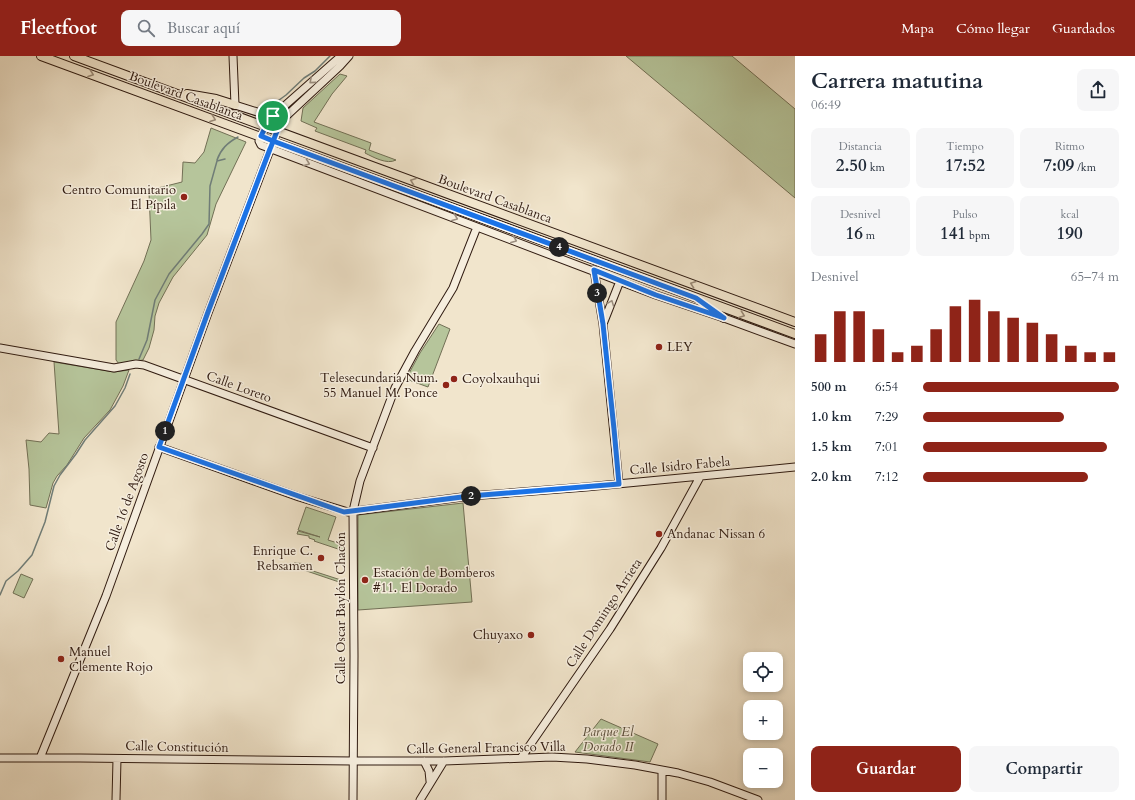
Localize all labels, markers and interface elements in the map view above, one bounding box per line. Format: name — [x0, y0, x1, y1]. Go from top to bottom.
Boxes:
search box — [121, 10, 401, 46]
text: Fleetfoot — [20, 15, 97, 41]
icon: search — [135, 17, 157, 39]
text: Buscar aquí — [167, 18, 240, 38]
text: Mapa — [901, 19, 934, 38]
text: Cómo llegar — [956, 19, 1030, 38]
text: Guardados — [1052, 19, 1115, 38]
text: Carrera matutina — [811, 66, 983, 96]
street label: Boulevard Casablanca — [127, 67, 246, 125]
button: share — [1077, 69, 1119, 111]
one-way arrow — [88, 70, 95, 78]
one-way arrow — [309, 77, 316, 84]
text: 06:49 — [811, 96, 841, 114]
pin — [256, 99, 290, 133]
icon: arrive — [262, 105, 284, 127]
one-way arrow — [210, 114, 217, 123]
text: Distancia — [839, 139, 882, 154]
text: Tiempo — [946, 139, 984, 154]
text: Ritmo — [1055, 139, 1084, 154]
text: 2.50 — [836, 154, 867, 177]
text: 17:52 — [945, 154, 985, 177]
text: 7:09 — [1043, 154, 1074, 177]
one-way arrow — [303, 158, 310, 166]
text: km — [867, 160, 885, 175]
text: /km — [1074, 160, 1096, 175]
street label: Boulevard Casablanca — [436, 170, 555, 228]
one-way arrow — [410, 178, 417, 186]
place label: Centro Comunitario El Pípila — [62, 181, 176, 214]
marker: Centro Comunitario El Pípila — [179, 192, 189, 202]
text: Desnivel — [840, 207, 880, 222]
text: Pulso — [953, 207, 977, 222]
text: kcal — [1060, 207, 1079, 222]
one-way arrow — [451, 214, 458, 222]
text: 16 — [845, 222, 863, 245]
text: 141 — [940, 222, 966, 245]
text: 190 — [1057, 222, 1083, 245]
text: m — [863, 228, 875, 243]
text: bpm — [966, 228, 990, 243]
one-way arrow — [510, 236, 517, 244]
pin: 4 — [549, 237, 569, 257]
text: 4 — [556, 239, 562, 254]
text: Desnivel — [811, 268, 859, 286]
text: 65–74 m — [1071, 268, 1119, 286]
one-way arrow — [689, 281, 696, 289]
pin: 3 — [587, 283, 607, 303]
text: 3 — [594, 285, 600, 300]
one-way arrow — [607, 299, 615, 306]
one-way arrow — [739, 310, 746, 319]
place label: LEY — [667, 338, 693, 356]
marker: LEY — [654, 342, 664, 352]
street label: Calle Loreto — [204, 367, 274, 407]
place label: Telesecundaria Num. 55 Manuel M. Ponce — [320, 369, 438, 402]
place label: Coyolxauhqui — [462, 370, 541, 388]
marker: Coyolxauhqui — [449, 374, 459, 384]
text: 500 m — [811, 378, 846, 396]
text: 6:54 — [875, 378, 898, 396]
marker: Telesecundaria Num. 55 Manuel M. Ponce — [441, 380, 451, 390]
text: 1.0 km — [811, 408, 852, 426]
text: 7:29 — [875, 408, 898, 426]
pin: 1 — [155, 421, 175, 441]
text: 1 — [162, 423, 168, 438]
text: 1.5 km — [811, 438, 852, 456]
text: 7:01 — [875, 438, 898, 456]
street label: Calle 16 de Agosto — [101, 450, 153, 554]
street label: Calle Isidro Fabela — [629, 453, 731, 479]
text: 2.0 km — [811, 468, 852, 486]
text: 7:12 — [875, 468, 898, 486]
pin: 2 — [461, 486, 481, 506]
text: 2 — [468, 488, 474, 503]
place label: Andanac Nissan 6 — [667, 525, 766, 543]
marker: Andanac Nissan 6 — [654, 529, 664, 539]
street label: Calle Oscar Baylón Chacón — [332, 531, 350, 684]
place label: Enrique C. Rebsamen — [252, 542, 314, 575]
marker: Enrique C. Rebsamen — [316, 553, 326, 563]
street label: Calle Domingo Arrieta — [562, 555, 646, 671]
place label: Estación de Bomberos #11. El Dorado — [373, 564, 495, 597]
marker: Estación de Bomberos #11. El Dorado — [360, 575, 370, 585]
place label: Chuyaxo — [473, 626, 523, 644]
marker: Chuyaxo — [526, 630, 536, 640]
place label: Manuel Clemente Rojo — [69, 643, 153, 676]
map controls — [743, 652, 783, 788]
button: locate — [743, 652, 783, 692]
marker: Manuel Clemente Rojo — [56, 654, 66, 664]
button: + — [743, 700, 783, 740]
park label: Parque El Dorado II — [582, 723, 635, 756]
street label: Calle Constitución — [125, 737, 229, 757]
street label: Calle General Francisco Villa — [406, 738, 566, 758]
button: Guardar — [811, 746, 961, 792]
button: Compartir — [969, 746, 1119, 792]
button: − — [743, 748, 783, 788]

